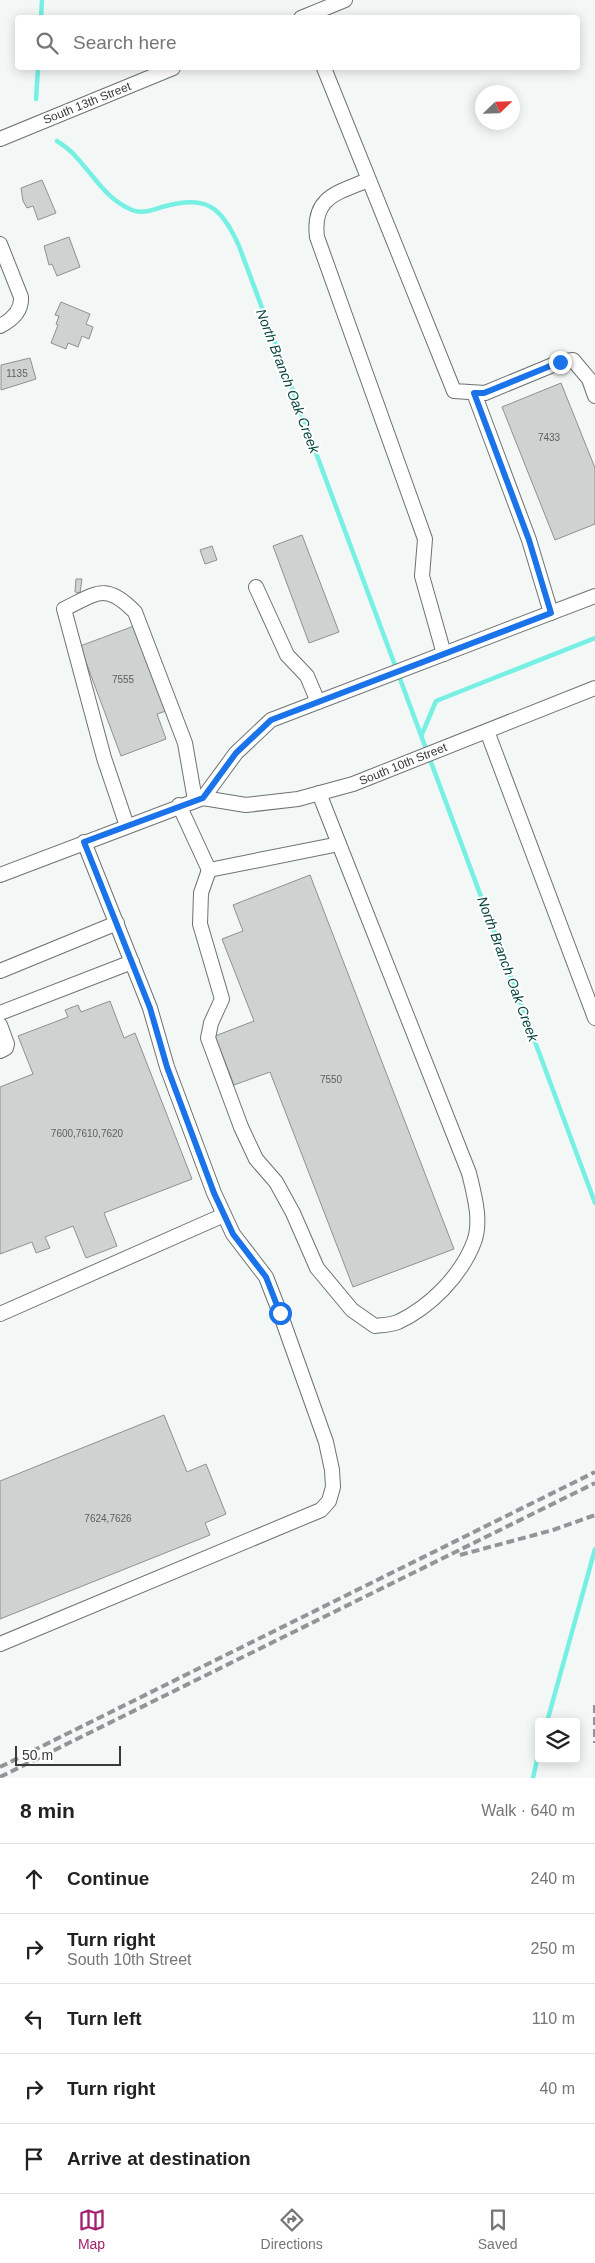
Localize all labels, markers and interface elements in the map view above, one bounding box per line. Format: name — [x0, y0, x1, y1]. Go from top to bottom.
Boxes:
search box — [15, 15, 580, 70]
icon: search — [33, 29, 61, 57]
text: Search here — [73, 32, 177, 53]
street label: South 13th Street — [41, 79, 134, 127]
north arrow — [475, 85, 520, 130]
water label: North Branch Oak Creek — [253, 307, 323, 456]
route end — [549, 351, 572, 374]
house number: 1135 — [6, 368, 28, 379]
house number: 7433 — [538, 432, 561, 443]
house number: 7555 — [112, 674, 135, 685]
street label: South 10th Street — [357, 740, 450, 788]
water label: North Branch Oak Creek — [474, 894, 542, 1045]
house number: 7550 — [320, 1074, 343, 1085]
house number: 7600,7610,7620 — [51, 1128, 124, 1139]
route start — [269, 1302, 292, 1325]
house number: 7624,7626 — [84, 1513, 132, 1524]
map controls — [535, 1718, 580, 1763]
button: layers — [535, 1718, 580, 1763]
scale bar — [15, 1743, 121, 1766]
text: 50 m — [22, 1747, 53, 1763]
text: 8 min — [20, 1799, 75, 1822]
text: Walk · 640 m — [481, 1802, 575, 1819]
icon: ahead — [20, 1865, 48, 1893]
text: Continue — [67, 1868, 149, 1889]
text: 240 m — [531, 1870, 575, 1887]
text: Turn right — [67, 1929, 155, 1950]
icon: right — [20, 1935, 48, 1963]
text: 250 m — [531, 1940, 575, 1957]
text: South 10th Street — [67, 1951, 192, 1968]
icon: left — [20, 2005, 48, 2033]
text: Turn left — [67, 2008, 142, 2029]
text: 110 m — [532, 2010, 575, 2027]
icon: right — [20, 2075, 48, 2103]
text: Turn right — [67, 2078, 155, 2099]
text: 40 m — [539, 2080, 575, 2097]
icon: arrive — [20, 2145, 48, 2173]
text: Arrive at destination — [67, 2148, 251, 2169]
tab: Map — [78, 2206, 106, 2252]
tab: Directions — [261, 2206, 323, 2252]
tab: Saved — [478, 2206, 517, 2252]

